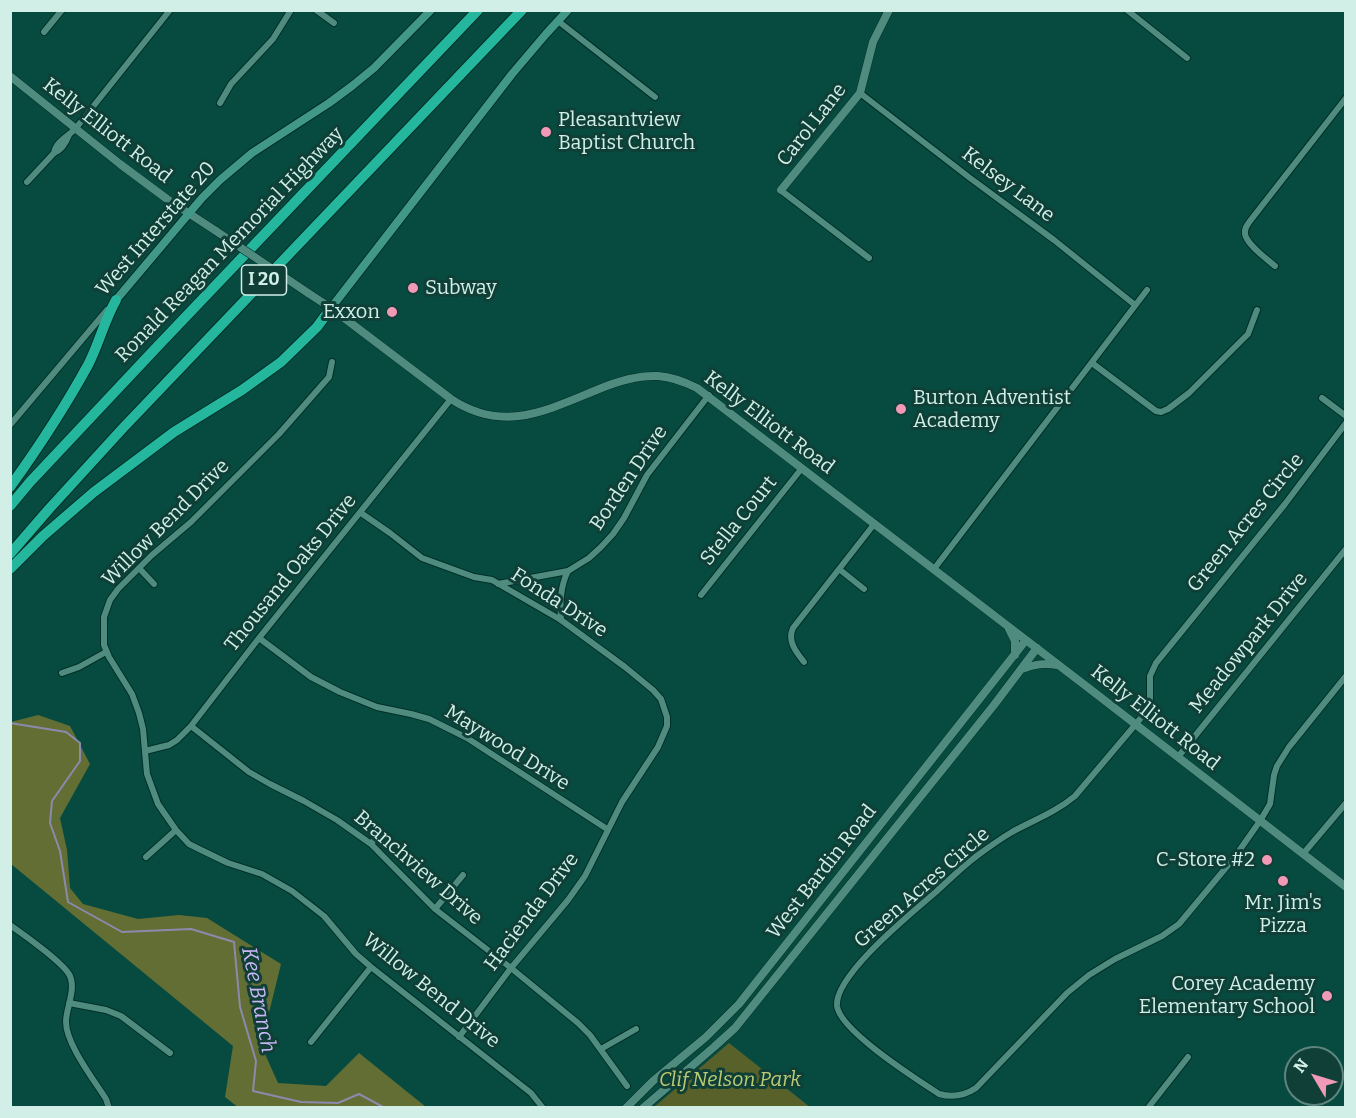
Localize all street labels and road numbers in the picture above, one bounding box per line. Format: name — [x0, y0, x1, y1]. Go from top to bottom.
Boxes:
street label: Kelly Elliott Road — [38, 73, 176, 189]
street label: Carol Lane — [772, 79, 852, 171]
street label: Ronald Reagan Memorial Highway — [111, 122, 349, 368]
street label: Kelsey Lane — [957, 142, 1059, 228]
street label: West Interstate 20 — [91, 157, 221, 301]
road number: I 20 — [242, 265, 286, 295]
street label: Kelly Elliott Road — [699, 366, 839, 480]
street label: Borden Drive — [585, 421, 673, 535]
street label: Green Acres Circle — [1183, 449, 1309, 597]
street label: Willow Bend Drive — [98, 455, 234, 591]
street label: Stella Court — [696, 471, 782, 571]
street label: Thousand Oaks Drive — [220, 489, 362, 657]
street label: Fonda Drive — [506, 563, 612, 643]
street label: Meadowpark Drive — [1185, 568, 1313, 718]
street label: Kelly Elliott Road — [1086, 660, 1224, 776]
street label: Maywood Drive — [440, 700, 574, 796]
street label: West Bardin Road — [762, 800, 882, 944]
street label: Branchview Drive — [349, 806, 487, 930]
street label: Green Acres Circle — [849, 823, 995, 953]
street label: Hacienda Drive — [480, 848, 584, 976]
street label: Willow Bend Drive — [358, 928, 504, 1054]

